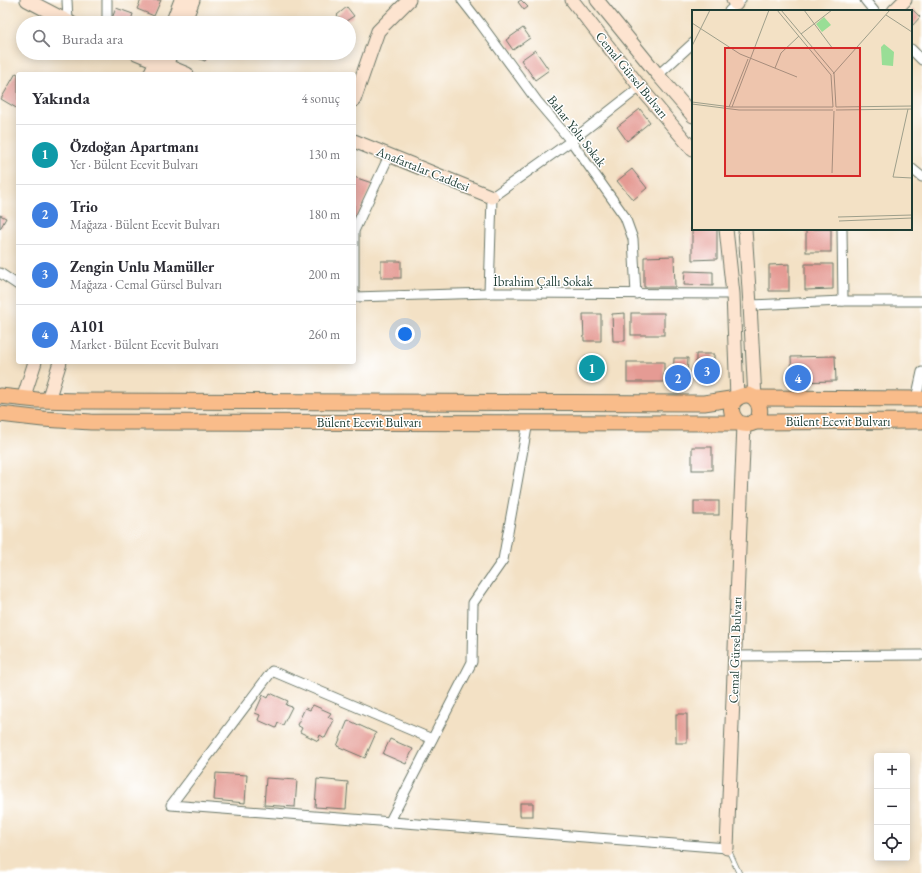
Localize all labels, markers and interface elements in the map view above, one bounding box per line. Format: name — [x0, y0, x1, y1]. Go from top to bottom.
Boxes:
inset map — [692, 10, 912, 230]
search box — [16, 16, 356, 60]
icon: search — [30, 27, 52, 49]
street label: Cemal Gürsel Bulvarı — [592, 28, 672, 122]
text: Burada ara — [62, 29, 123, 48]
text: Yakında — [32, 87, 90, 109]
text: 4 sonuç — [302, 90, 340, 107]
street label: Bahar Yolu Sokak — [544, 92, 611, 171]
text: Özdoğan Apartmanı — [70, 137, 199, 156]
street label: Anafartalar Caddesi — [373, 142, 472, 195]
text: 1 — [42, 146, 48, 163]
text: 130 m — [309, 146, 340, 163]
text: Yer · Bülent Ecevit Bulvarı — [70, 156, 198, 173]
text: Trio — [70, 197, 98, 216]
text: 2 — [42, 206, 48, 223]
text: 180 m — [309, 206, 340, 223]
text: Mağaza · Bülent Ecevit Bulvarı — [70, 216, 220, 233]
text: Zengin Unlu Mamüller — [70, 257, 214, 276]
text: 3 — [42, 266, 48, 283]
text: 200 m — [309, 266, 340, 283]
street label: İbrahim Çallı Sokak — [493, 273, 594, 290]
text: Mağaza · Cemal Gürsel Bulvarı — [70, 276, 222, 293]
text: A101 — [70, 317, 105, 336]
your location — [395, 324, 415, 344]
text: 4 — [42, 326, 48, 343]
text: 260 m — [309, 326, 340, 343]
text: Market · Bülent Ecevit Bulvarı — [70, 336, 219, 353]
pin: 1 — [579, 353, 605, 383]
pin: 3 — [694, 356, 720, 386]
pin: 2 — [665, 363, 691, 393]
pin: 4 — [785, 363, 811, 393]
street label: Bülent Ecevit Bulvarı — [786, 413, 890, 430]
street label: Bülent Ecevit Bulvarı — [317, 414, 421, 431]
street label: Cemal Gürsel Bulvarı — [725, 596, 745, 704]
map controls — [874, 753, 910, 861]
button: + — [874, 753, 910, 789]
button: − — [874, 789, 910, 825]
button: locate — [874, 825, 910, 861]

